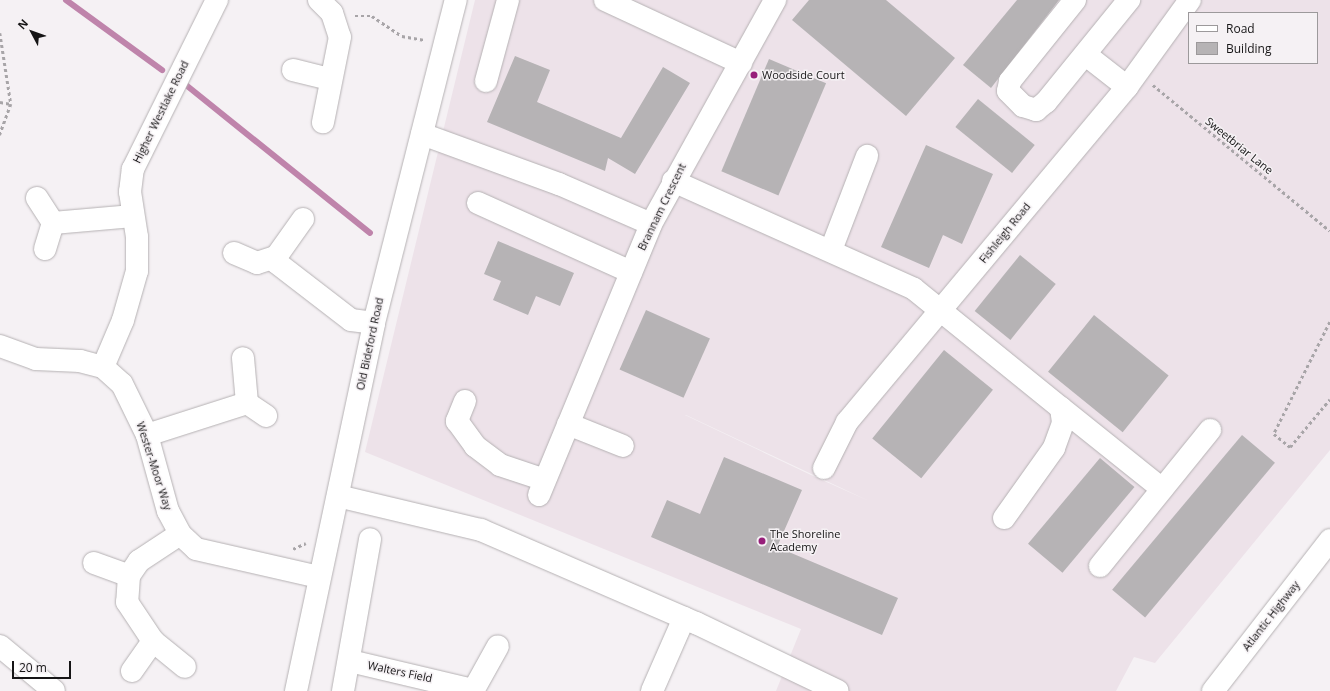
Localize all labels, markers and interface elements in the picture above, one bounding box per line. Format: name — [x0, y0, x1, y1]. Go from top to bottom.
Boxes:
north arrow — [12, 12, 52, 52]
legend — [1188, 12, 1318, 64]
text: N — [14, 16, 31, 32]
text: Road — [1226, 20, 1255, 37]
text: Building — [1226, 40, 1271, 57]
street label: Higher Westlake Road — [130, 59, 192, 165]
place label: Woodside Court — [762, 68, 845, 82]
marker: Woodside Court — [749, 70, 759, 80]
street label: Sweetbriar Lane — [1203, 115, 1275, 177]
street label: Brannam Crescent — [635, 161, 689, 253]
street label: Fishleigh Road — [977, 200, 1033, 266]
street label: Old Bideford Road — [354, 296, 386, 392]
street label: Wester-Moor Way — [134, 420, 174, 512]
place label: The Shoreline Academy — [770, 528, 840, 554]
marker: The Shoreline Academy — [757, 536, 767, 546]
street label: Atlantic Highway — [1240, 578, 1302, 654]
scale bar — [14, 653, 73, 679]
text: 20 m — [19, 659, 47, 676]
street label: Walters Field — [366, 659, 434, 685]

